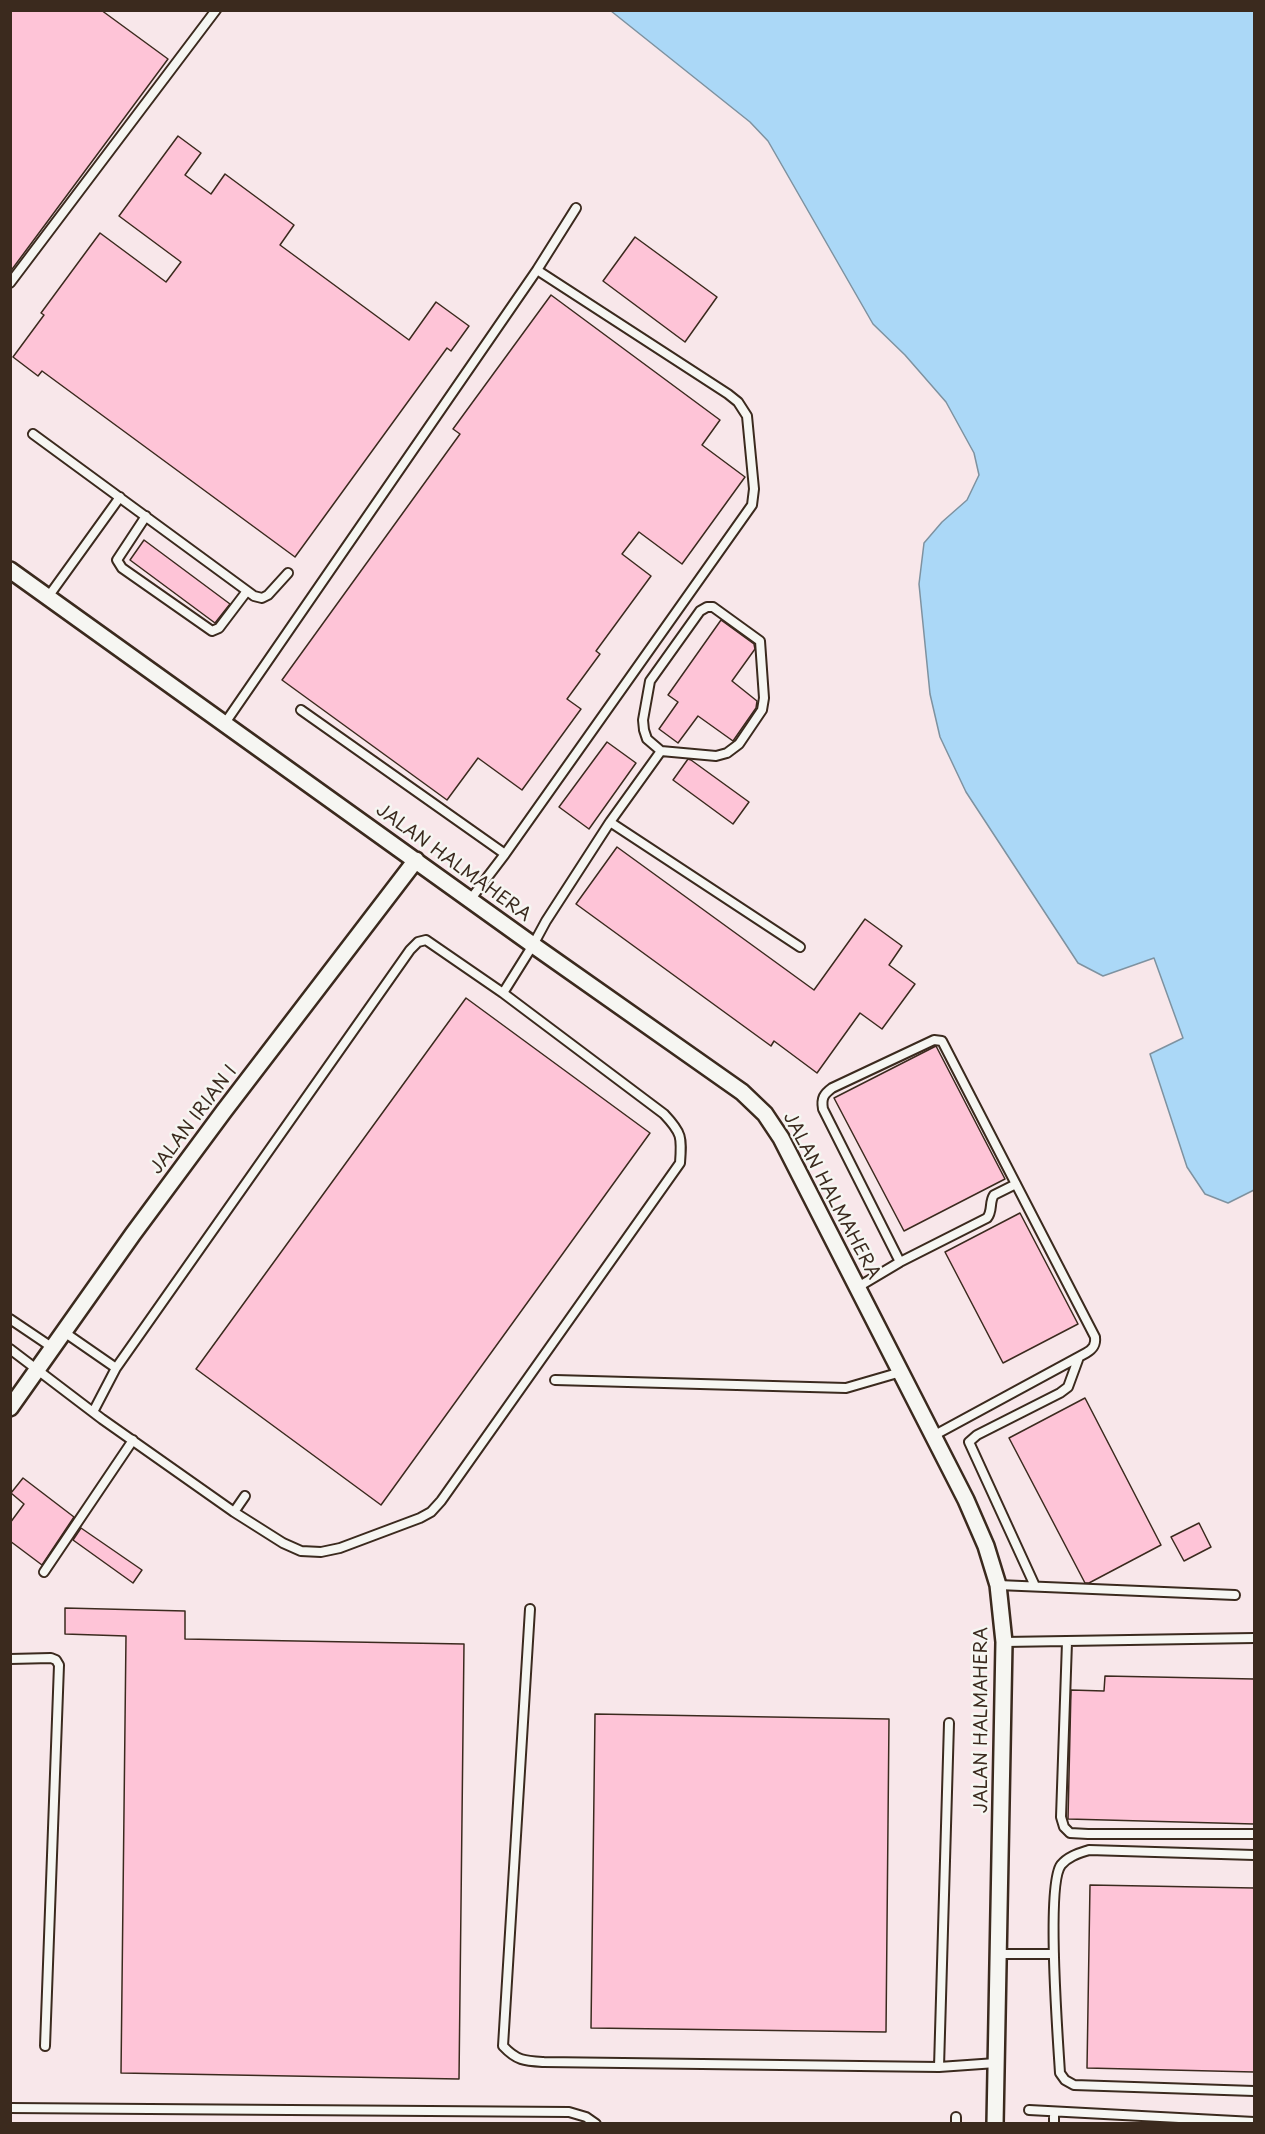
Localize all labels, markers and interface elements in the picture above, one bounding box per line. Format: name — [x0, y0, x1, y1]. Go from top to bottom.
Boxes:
street label: JALAN HALMAHERA — [371, 799, 535, 927]
street label: JALAN IRIAN I — [146, 1061, 242, 1179]
street label: JALAN HALMAHERA — [778, 1109, 884, 1283]
street label: JALAN HALMAHERA — [971, 1627, 993, 1813]

